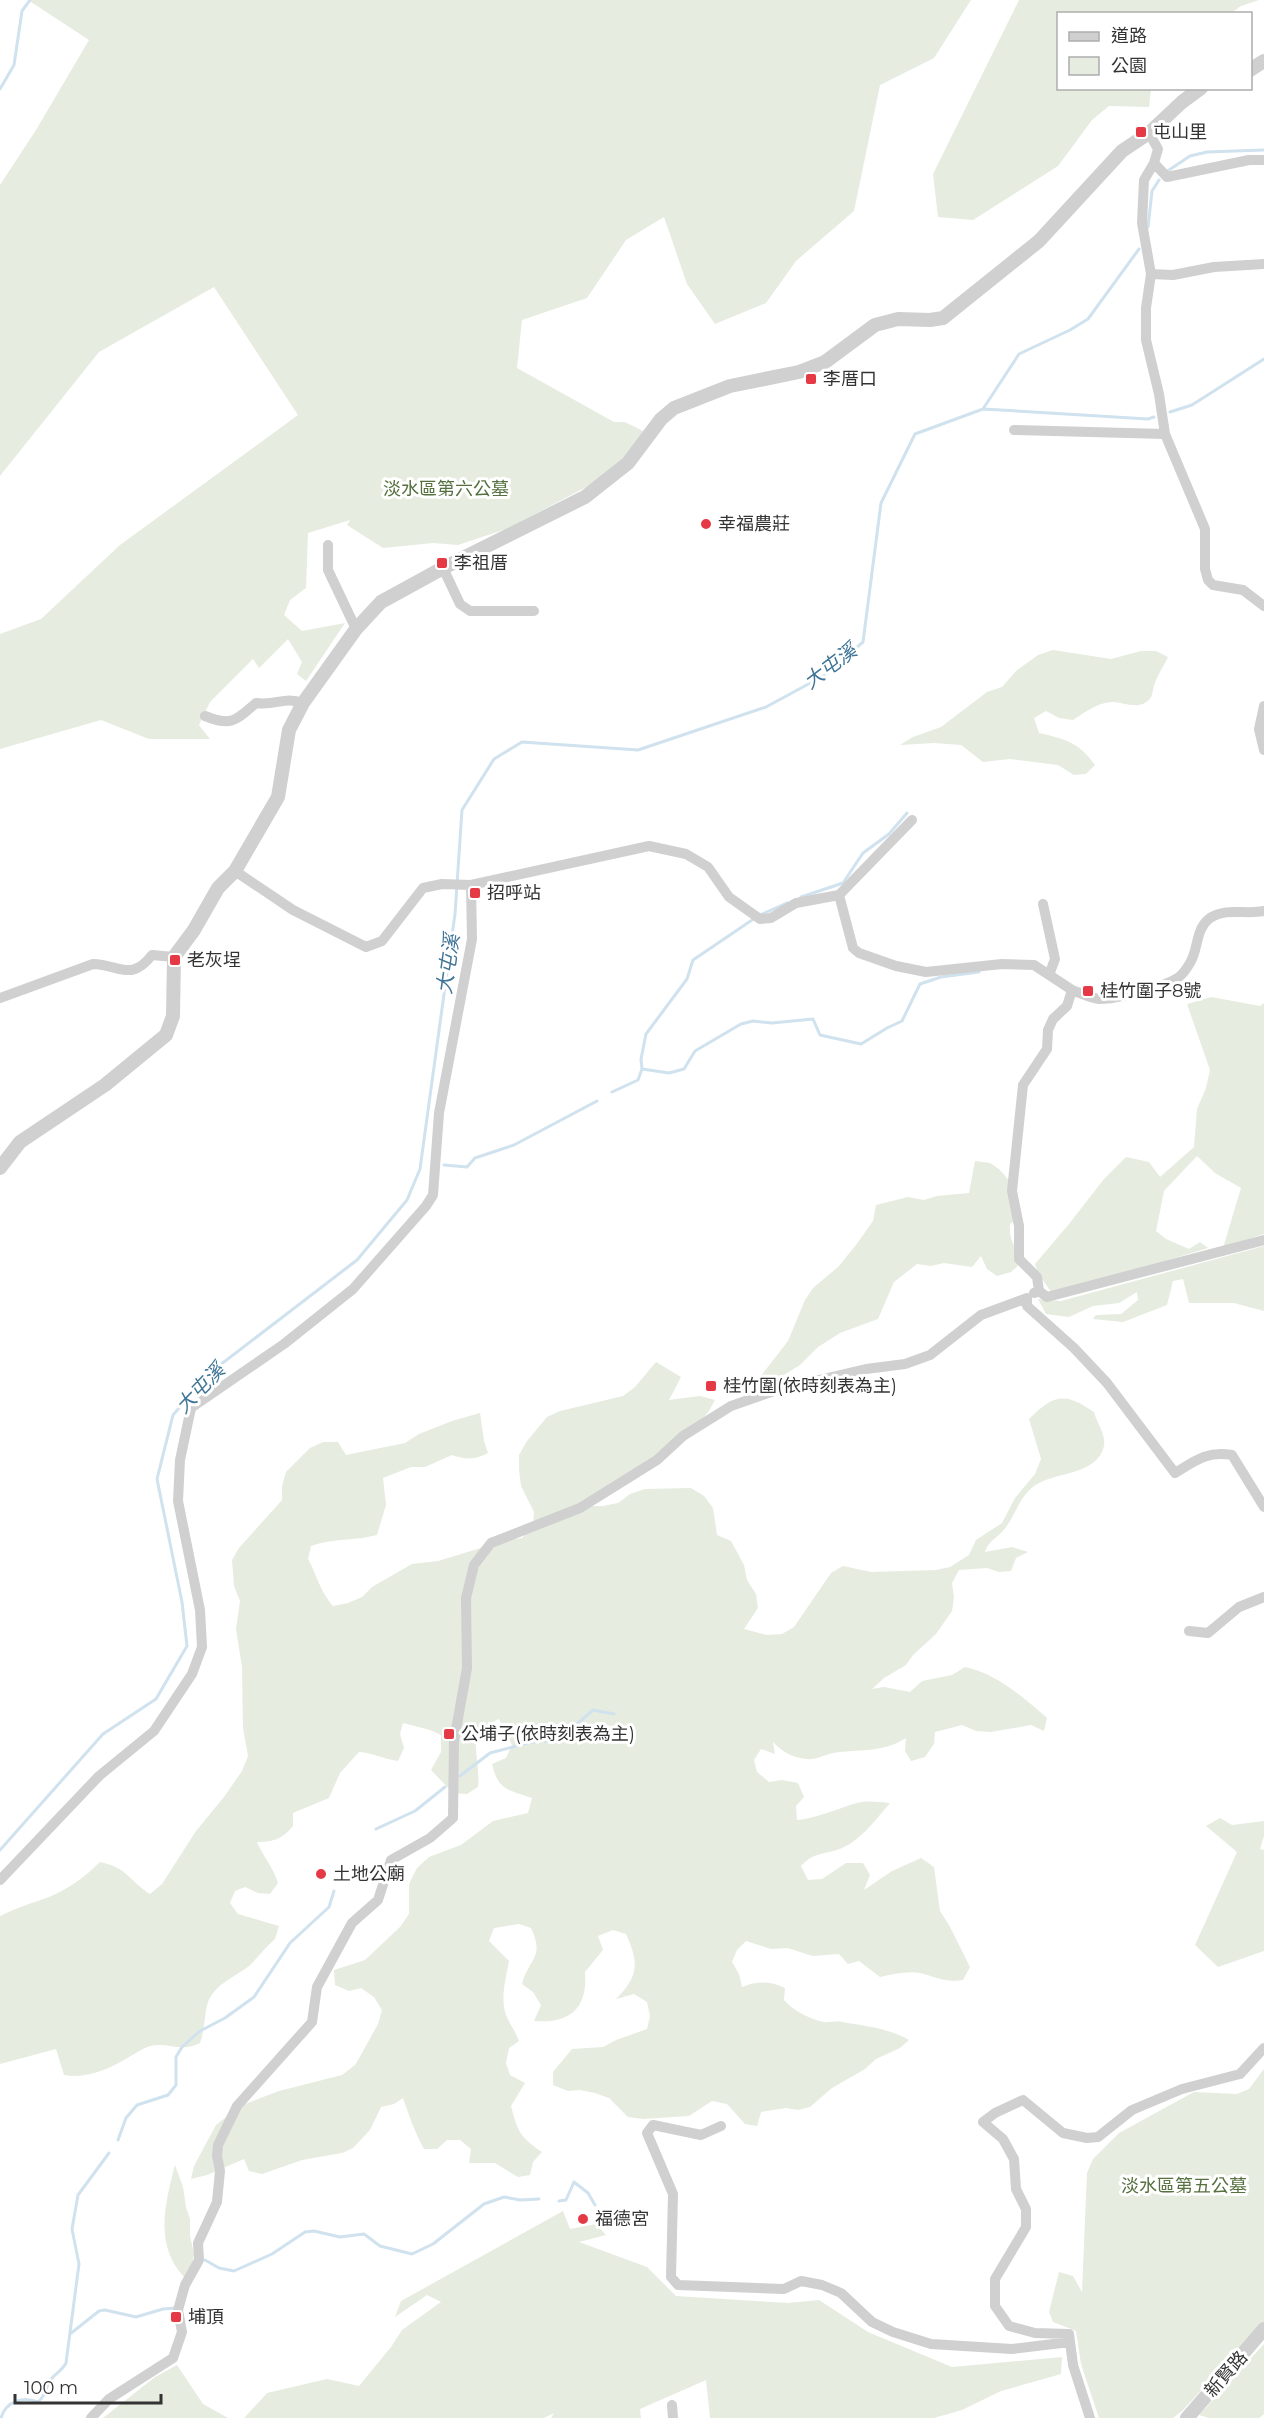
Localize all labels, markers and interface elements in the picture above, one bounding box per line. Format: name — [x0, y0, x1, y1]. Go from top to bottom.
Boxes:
legend — [1057, 12, 1252, 90]
text: 道路 — [1111, 25, 1147, 47]
text: 公園 — [1111, 55, 1147, 77]
place label: 屯山里 — [1153, 121, 1207, 143]
marker: 屯山里 — [1134, 125, 1148, 139]
place label: 李厝口 — [823, 368, 877, 390]
marker: 李厝口 — [804, 372, 818, 386]
park label: 淡水區第六公墓 — [383, 478, 509, 500]
place label: 幸福農莊 — [718, 513, 790, 535]
marker: 幸福農莊 — [699, 517, 713, 531]
place label: 李祖厝 — [454, 552, 508, 574]
marker: 李祖厝 — [435, 556, 449, 570]
water label: 大屯溪 — [799, 637, 864, 694]
place label: 招呼站 — [487, 882, 541, 904]
marker: 招呼站 — [468, 886, 482, 900]
water label: 大屯溪 — [432, 930, 464, 995]
place label: 老灰埕 — [187, 949, 241, 971]
marker: 老灰埕 — [168, 953, 182, 967]
place label: 桂竹圍子8號 — [1100, 980, 1201, 1002]
marker: 桂竹圍子8號 — [1081, 984, 1095, 998]
water label: 大屯溪 — [171, 1356, 232, 1418]
place label: 桂竹圍(依時刻表為主) — [723, 1375, 897, 1397]
marker: 桂竹圍(依時刻表為主) — [704, 1379, 718, 1393]
place label: 公埔子(依時刻表為主) — [461, 1723, 635, 1745]
marker: 公埔子(依時刻表為主) — [442, 1727, 456, 1741]
place label: 土地公廟 — [333, 1863, 405, 1885]
marker: 土地公廟 — [314, 1867, 328, 1881]
park label: 淡水區第五公墓 — [1121, 2175, 1247, 2197]
place label: 福德宮 — [595, 2208, 649, 2230]
marker: 福德宮 — [576, 2212, 590, 2226]
place label: 埔頂 — [188, 2306, 224, 2328]
marker: 埔頂 — [169, 2310, 183, 2324]
street label: 新賢路 — [1200, 2346, 1252, 2402]
scale bar — [15, 2367, 160, 2405]
text: 100 m — [24, 2377, 78, 2399]

